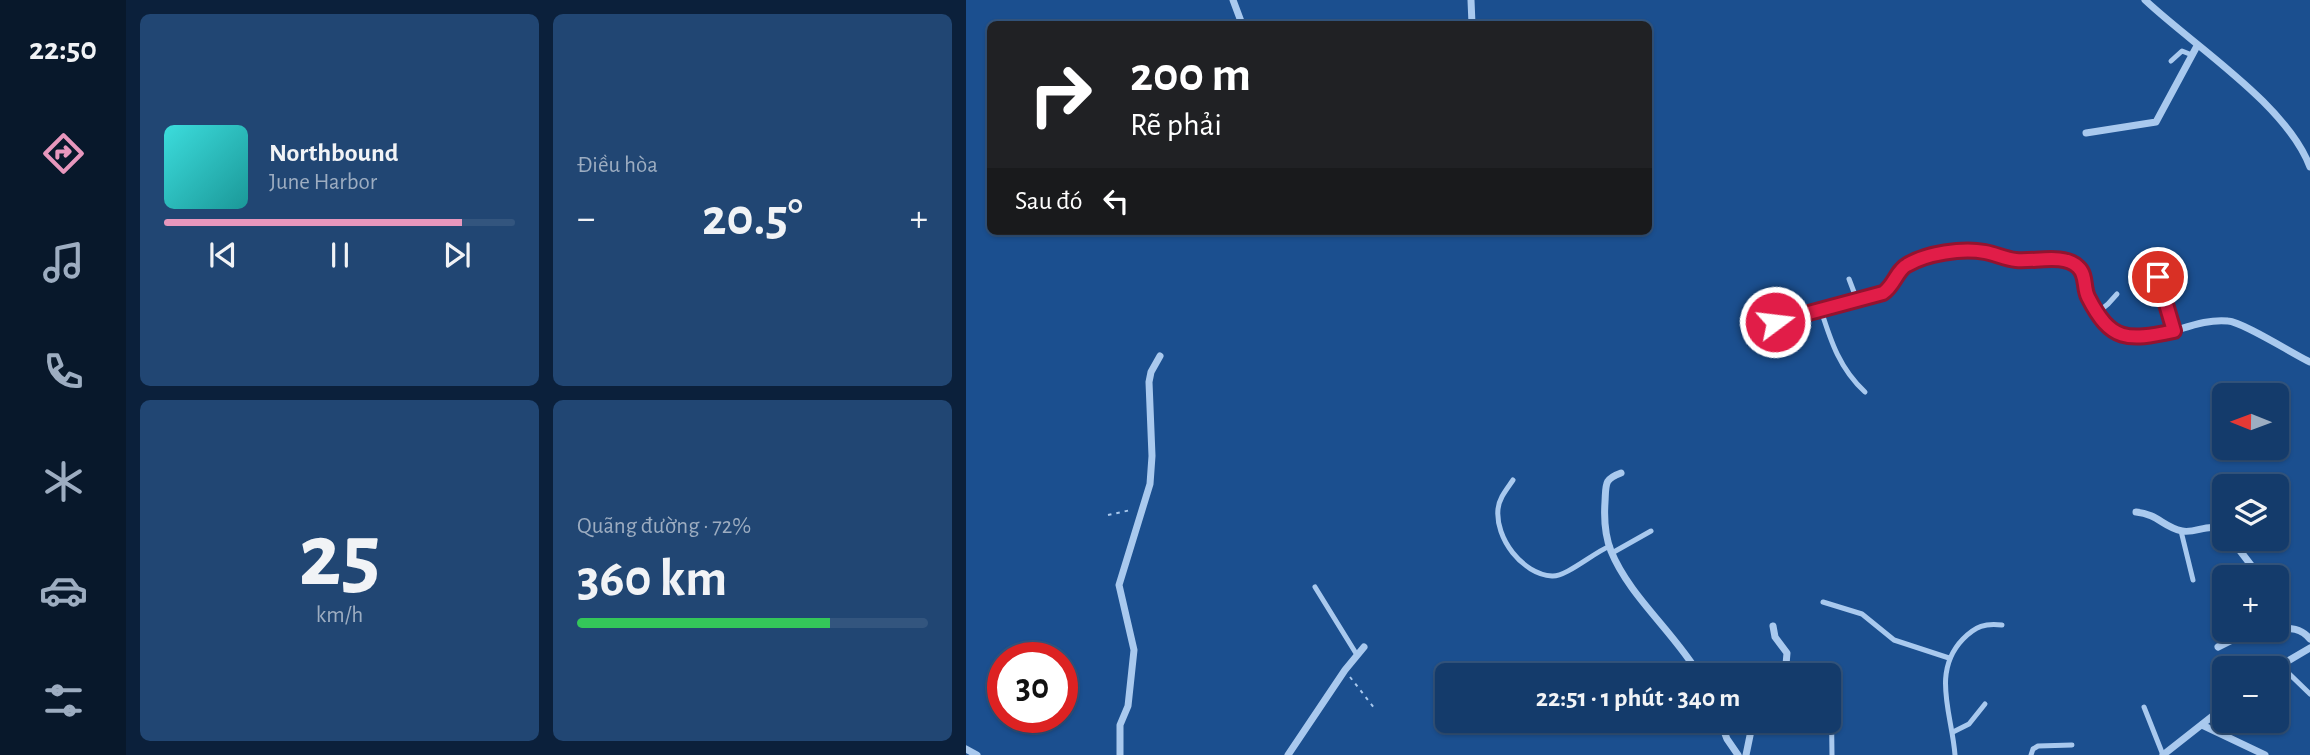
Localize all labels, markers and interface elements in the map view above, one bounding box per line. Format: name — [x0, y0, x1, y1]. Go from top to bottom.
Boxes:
text: 22:50 — [29, 33, 97, 65]
icon: right — [1015, 49, 1106, 140]
text: 200 m — [1130, 51, 1251, 100]
text: Rẽ phải — [1130, 109, 1222, 141]
icon: directions — [39, 129, 88, 178]
text: Northbound — [269, 140, 398, 166]
text: Điều hòa — [577, 154, 658, 177]
text: June Harbor — [269, 171, 377, 194]
icon: left — [1097, 182, 1135, 220]
text: Sau đó — [1015, 188, 1083, 214]
text: 20.5° — [702, 192, 803, 244]
text: − — [577, 200, 595, 238]
text: + — [910, 200, 928, 238]
icon: previous — [204, 236, 242, 274]
icon: pause — [321, 236, 359, 274]
icon: next — [438, 236, 476, 274]
icon: music — [39, 238, 88, 287]
pin — [2128, 247, 2188, 307]
icon: arrive — [2139, 258, 2177, 296]
position arrow — [1738, 285, 1812, 359]
icon: phone — [39, 347, 88, 396]
north arrow — [2212, 383, 2289, 460]
map controls — [2212, 383, 2289, 733]
icon: climate — [39, 457, 88, 506]
button: layers — [2212, 474, 2289, 551]
text: 25 — [298, 511, 381, 602]
text: Quãng đường · 72% — [577, 515, 751, 538]
text: 360 km — [577, 553, 727, 605]
button: + — [2212, 565, 2289, 642]
icon: car — [39, 566, 88, 615]
text: km/h — [316, 604, 363, 627]
speed limit sign: 30 — [987, 642, 1078, 733]
button: − — [2212, 656, 2289, 733]
icon: filters — [39, 676, 88, 725]
text: 22:51 · 1 phút · 340 m — [1536, 685, 1740, 711]

